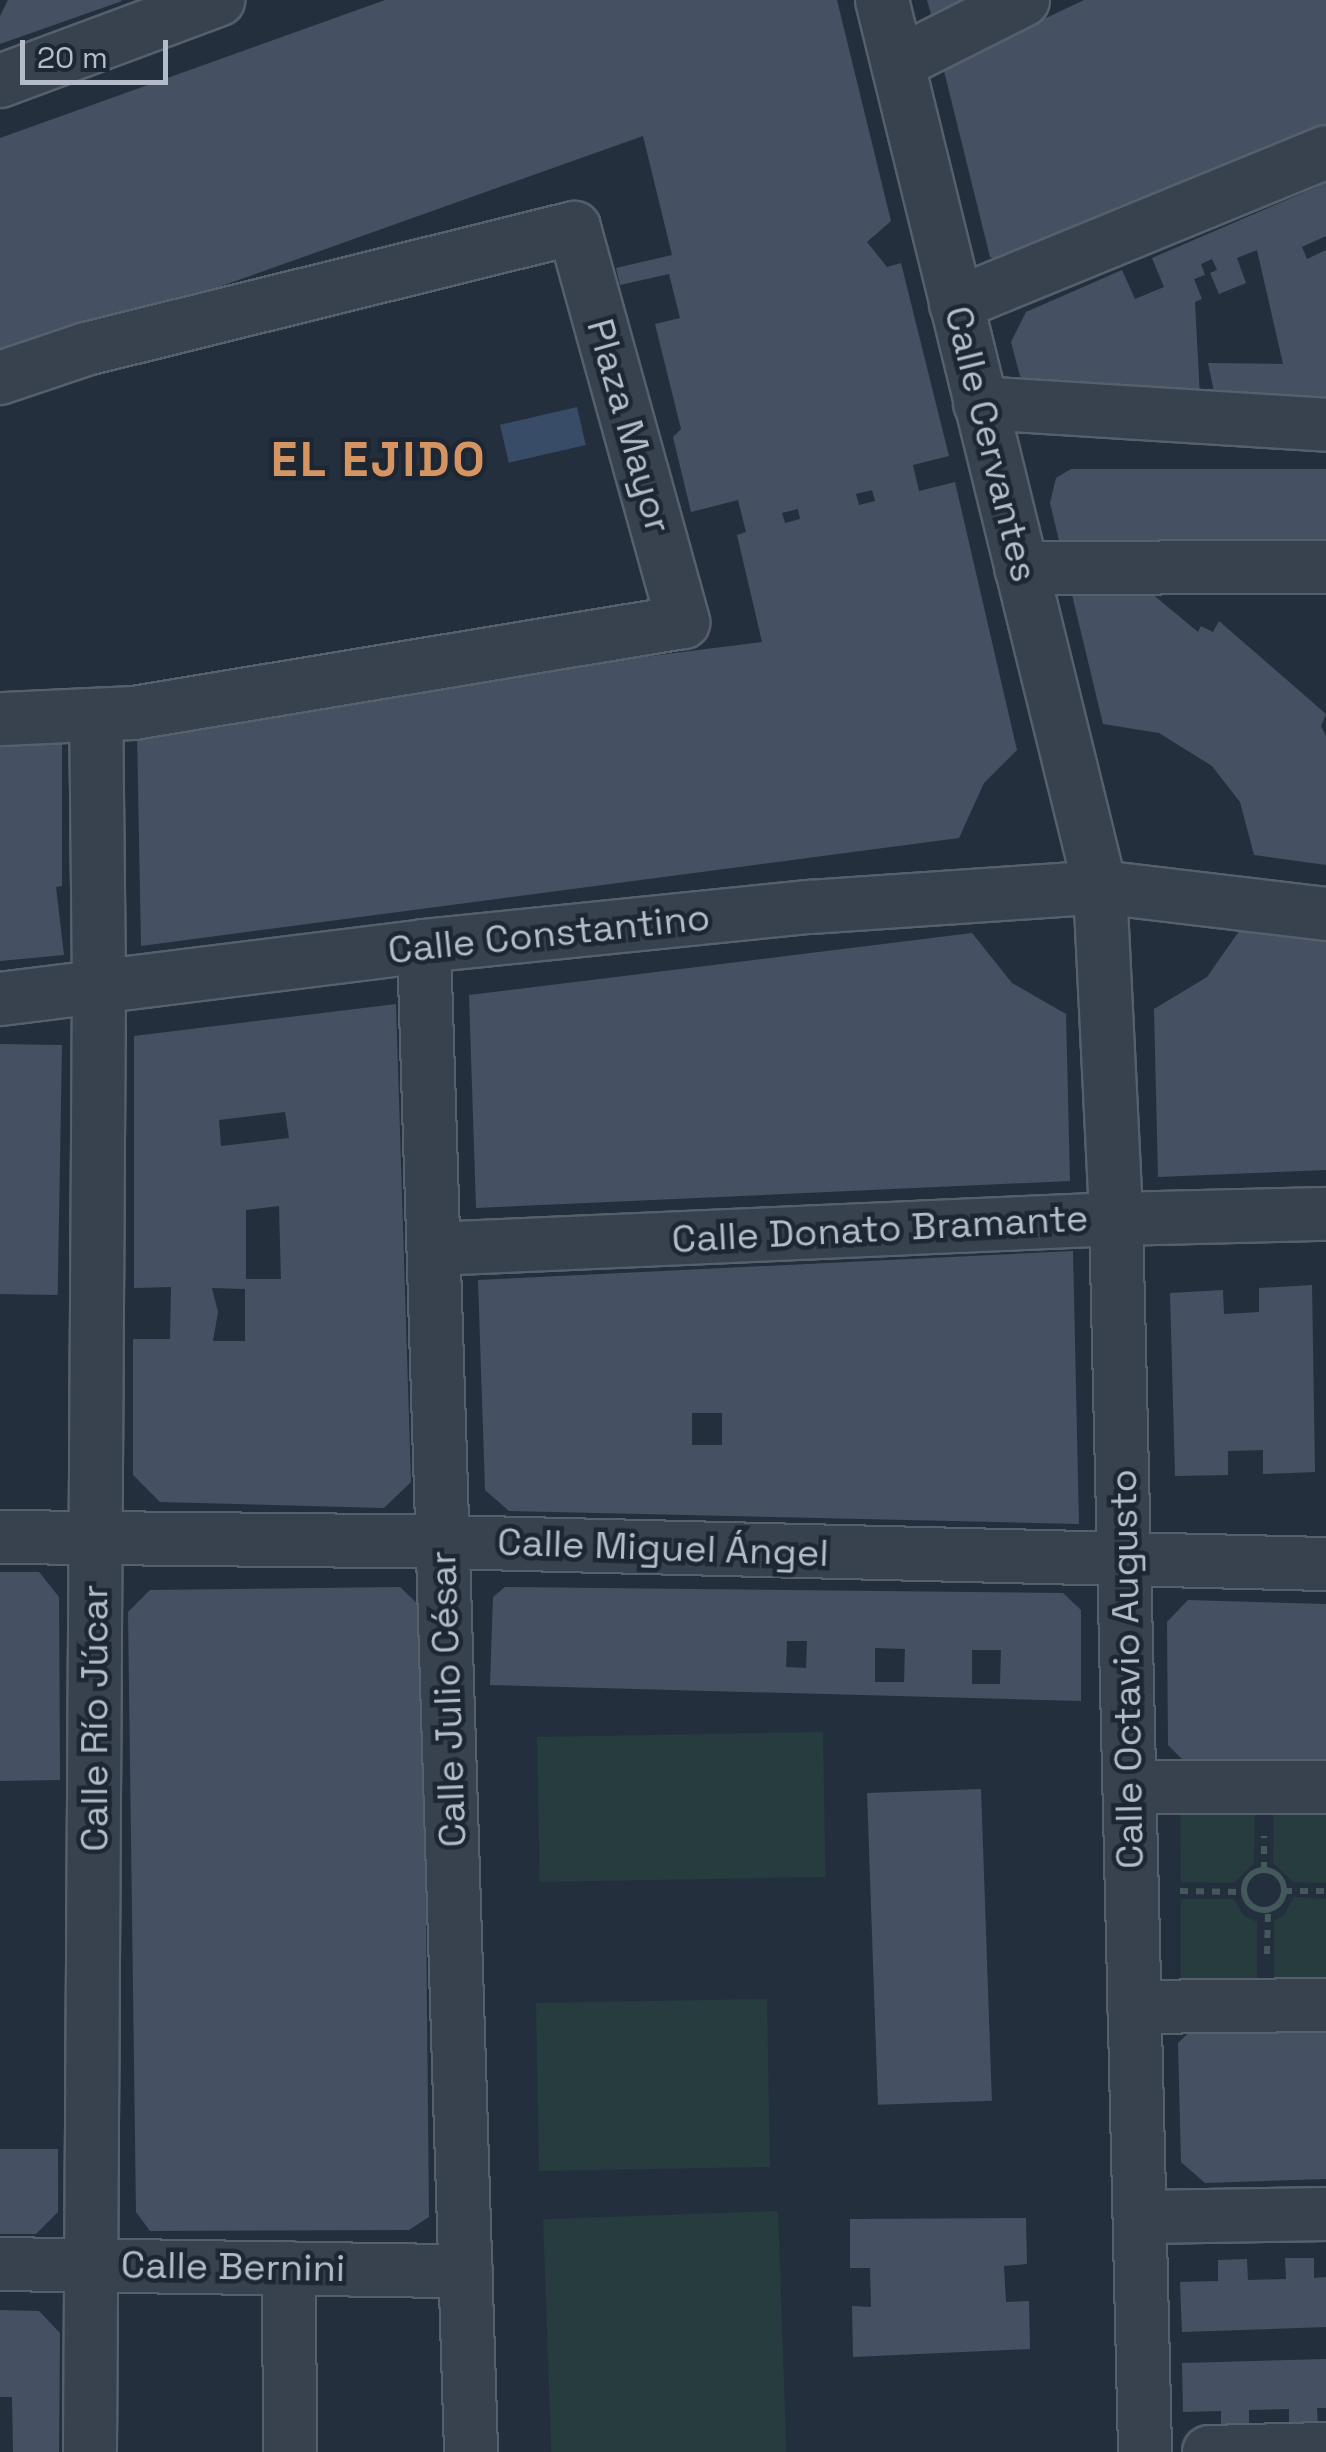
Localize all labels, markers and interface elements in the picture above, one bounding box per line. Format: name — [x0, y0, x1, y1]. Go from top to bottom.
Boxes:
scale bar — [25, 20, 172, 82]
text: 20 m — [37, 38, 108, 77]
street label: Calle Cervantes — [935, 302, 1047, 586]
street label: Plaza Mayor — [577, 314, 681, 538]
district label: EL EJIDO — [270, 431, 488, 489]
street label: Calle Constantino — [386, 894, 712, 974]
street label: Calle Donato Bramante — [671, 1195, 1089, 1263]
street label: Calle Octavio Augusto — [1101, 1468, 1153, 1870]
street label: Calle Miguel Ángel — [496, 1519, 830, 1577]
street label: Calle Julio César — [420, 1550, 476, 1848]
street label: Calle Río Júcar — [72, 1584, 118, 1852]
street label: Calle Bernini — [120, 2242, 346, 2292]

